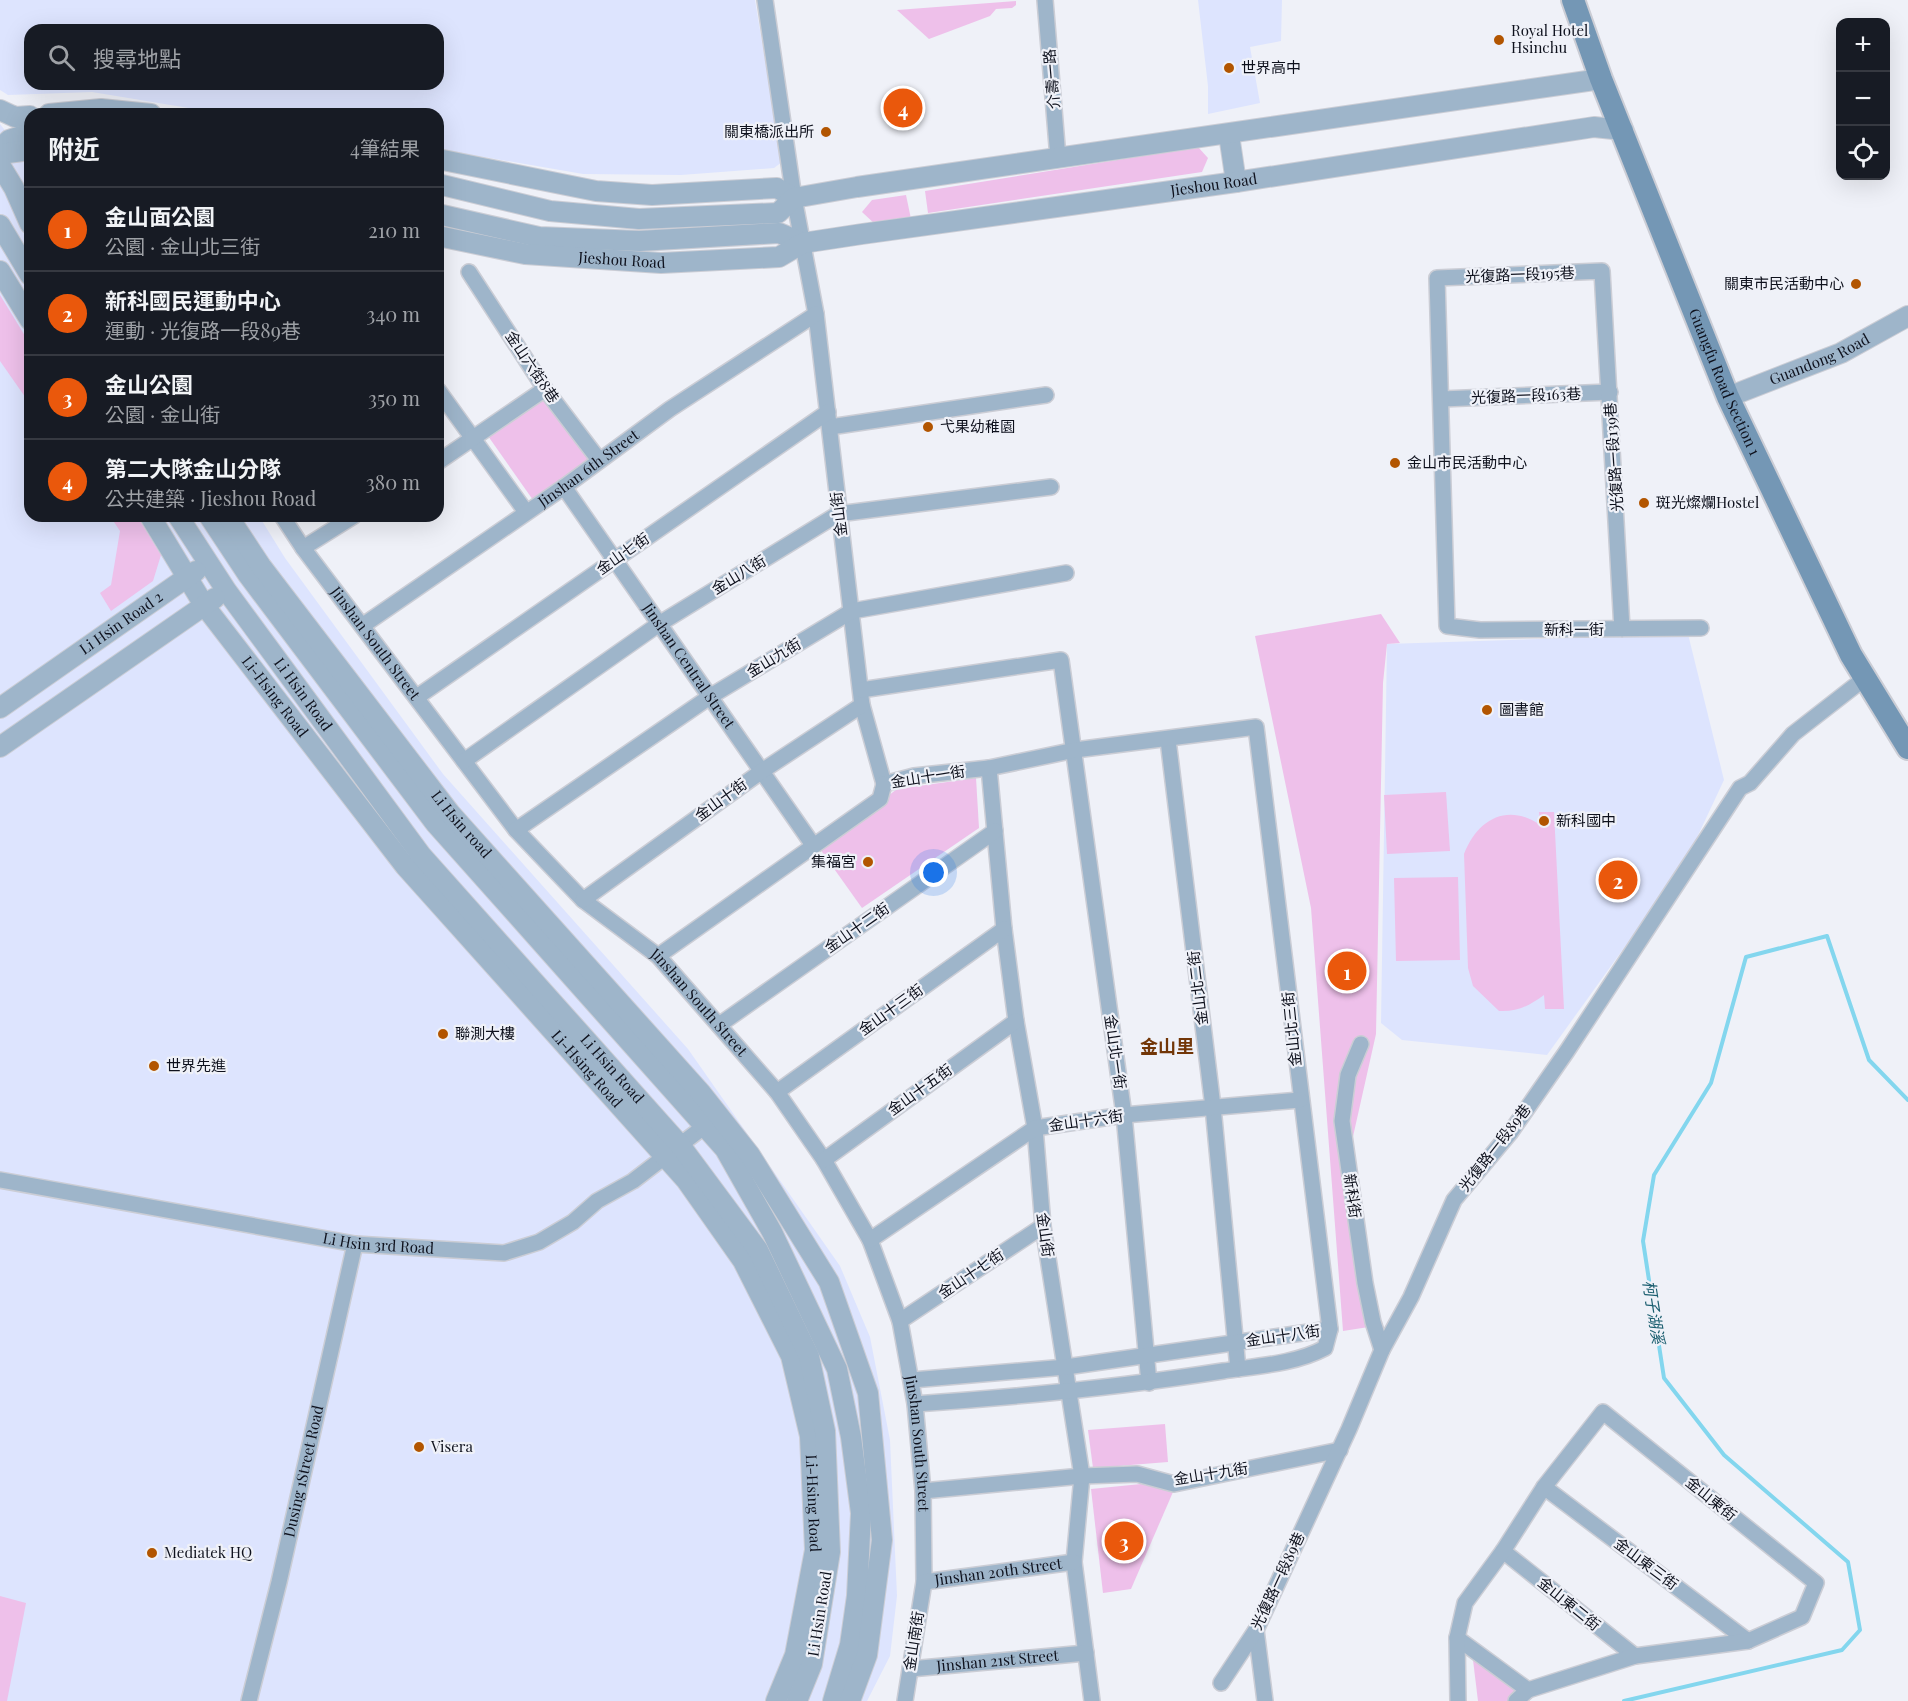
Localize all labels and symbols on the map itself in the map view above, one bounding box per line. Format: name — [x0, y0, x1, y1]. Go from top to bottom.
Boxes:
place label: Royal Hotel Hsinchu — [1511, 20, 1588, 57]
marker: Royal Hotel Hsinchu — [1492, 33, 1506, 47]
street label: 介壽一路 — [1038, 48, 1064, 110]
place label: 世界高中 — [1241, 57, 1301, 77]
marker: 世界高中 — [1222, 61, 1236, 75]
pin: 4 — [884, 86, 922, 130]
place label: 關東橋派出所 — [724, 121, 814, 141]
marker: 關東橋派出所 — [819, 125, 833, 139]
street label: Jieshou Road — [1168, 168, 1259, 200]
street label: Jieshou Road — [577, 246, 666, 272]
street label: 光復路一段195巷 — [1465, 262, 1575, 286]
place label: 關東市民活動中心 — [1724, 273, 1844, 293]
marker: 關東市民活動中心 — [1849, 277, 1863, 291]
street label: Guangfu Road Section 1 — [1685, 305, 1766, 459]
street label: 金山六街8巷 — [501, 327, 564, 406]
street label: Guandong Road — [1766, 328, 1873, 389]
street label: 光復路一段163巷 — [1471, 383, 1581, 407]
street label: 光復路一段139巷 — [1599, 402, 1627, 512]
place label: 弋果幼稚園 — [940, 416, 1015, 436]
marker: 弋果幼稚園 — [921, 420, 935, 434]
street label: Jinshan 6th Street — [533, 424, 643, 512]
place label: 金山市民活動中心 — [1407, 452, 1527, 472]
marker: 金山市民活動中心 — [1388, 456, 1402, 470]
street label: 金山街 — [825, 491, 851, 538]
place label: 斑光燦爛Hostel — [1656, 492, 1759, 512]
marker: 斑光燦爛Hostel — [1637, 496, 1651, 510]
street label: 金山七街 — [592, 528, 653, 579]
street label: 金山八街 — [708, 550, 769, 598]
street label: Jinshan South Street — [326, 581, 426, 704]
street label: Li Hsin Road 2 — [75, 586, 166, 658]
street label: Jinshan Central Street — [638, 598, 740, 733]
street label: 新科一街 — [1544, 619, 1604, 639]
street label: 金山九街 — [743, 633, 804, 681]
street label: Li-Hsing Road — [238, 651, 313, 741]
street label: Li Hsin Road — [270, 653, 338, 735]
place label: 圖書館 — [1499, 699, 1544, 719]
marker: 圖書館 — [1480, 703, 1494, 717]
street label: 金山十一街 — [889, 760, 966, 792]
street label: 金山十街 — [690, 773, 751, 825]
street label: Li Hsin road — [427, 786, 497, 862]
place label: 新科國中 — [1556, 810, 1616, 830]
marker: 新科國中 — [1537, 814, 1551, 828]
place label: 集福宮 — [811, 851, 856, 871]
marker: 集福宮 — [861, 855, 875, 869]
your location — [919, 858, 948, 887]
pin: 2 — [1598, 858, 1638, 902]
street label: 金山十二街 — [820, 897, 893, 957]
street label: Jinshan South Street — [646, 943, 753, 1061]
pin: 1 — [1328, 948, 1366, 994]
street label: 金山北二街 — [1183, 950, 1212, 1027]
street label: 金山十三街 — [854, 979, 927, 1039]
street label: 金山北三街 — [1277, 991, 1305, 1067]
street label: 金山北一街 — [1101, 1013, 1131, 1090]
place label: 聯測大樓 — [455, 1023, 515, 1043]
street label: Li-Hsing Road — [547, 1025, 628, 1112]
marker: 聯測大樓 — [436, 1027, 450, 1041]
street label: Li Hsin Road — [577, 1029, 649, 1107]
district label: 金山里 — [1140, 1034, 1194, 1058]
place label: 世界先進 — [166, 1055, 226, 1075]
marker: 世界先進 — [147, 1059, 161, 1073]
street label: 金山十五街 — [883, 1059, 956, 1119]
street label: 光復路一段89巷 — [1454, 1100, 1535, 1195]
street label: 金山十六街 — [1047, 1105, 1124, 1135]
street label: 新科街 — [1340, 1172, 1366, 1220]
street label: 金山街 — [1033, 1211, 1059, 1259]
street label: Li Hsin 3rd Road — [321, 1227, 435, 1258]
street label: 金山十七街 — [934, 1244, 1007, 1302]
water label: 柯子湖溪 — [1639, 1279, 1670, 1347]
street label: 金山十八街 — [1244, 1320, 1321, 1350]
street label: Jinshan South Street — [901, 1372, 934, 1512]
street label: Dusing 1Street Road — [278, 1403, 327, 1539]
place label: Visera — [430, 1436, 473, 1456]
marker: Visera — [412, 1440, 426, 1454]
street label: Li-Hsing Road — [802, 1454, 826, 1553]
street label: 金山十九街 — [1172, 1457, 1249, 1489]
street label: 金山東街 — [1682, 1472, 1741, 1525]
pin: 3 — [1104, 1518, 1144, 1564]
street label: 光復路一段89巷 — [1246, 1529, 1308, 1633]
street label: 金山東三街 — [1611, 1533, 1683, 1594]
place label: Mediatek HQ — [164, 1542, 253, 1562]
marker: Mediatek HQ — [145, 1546, 159, 1560]
street label: Jinshan 20th Street — [932, 1553, 1064, 1590]
street label: Li Hsin Road — [802, 1569, 836, 1658]
street label: 金山東二街 — [1534, 1572, 1605, 1635]
street label: 金山南街 — [898, 1610, 928, 1672]
street label: Jinshan 21st Street — [935, 1644, 1060, 1676]

